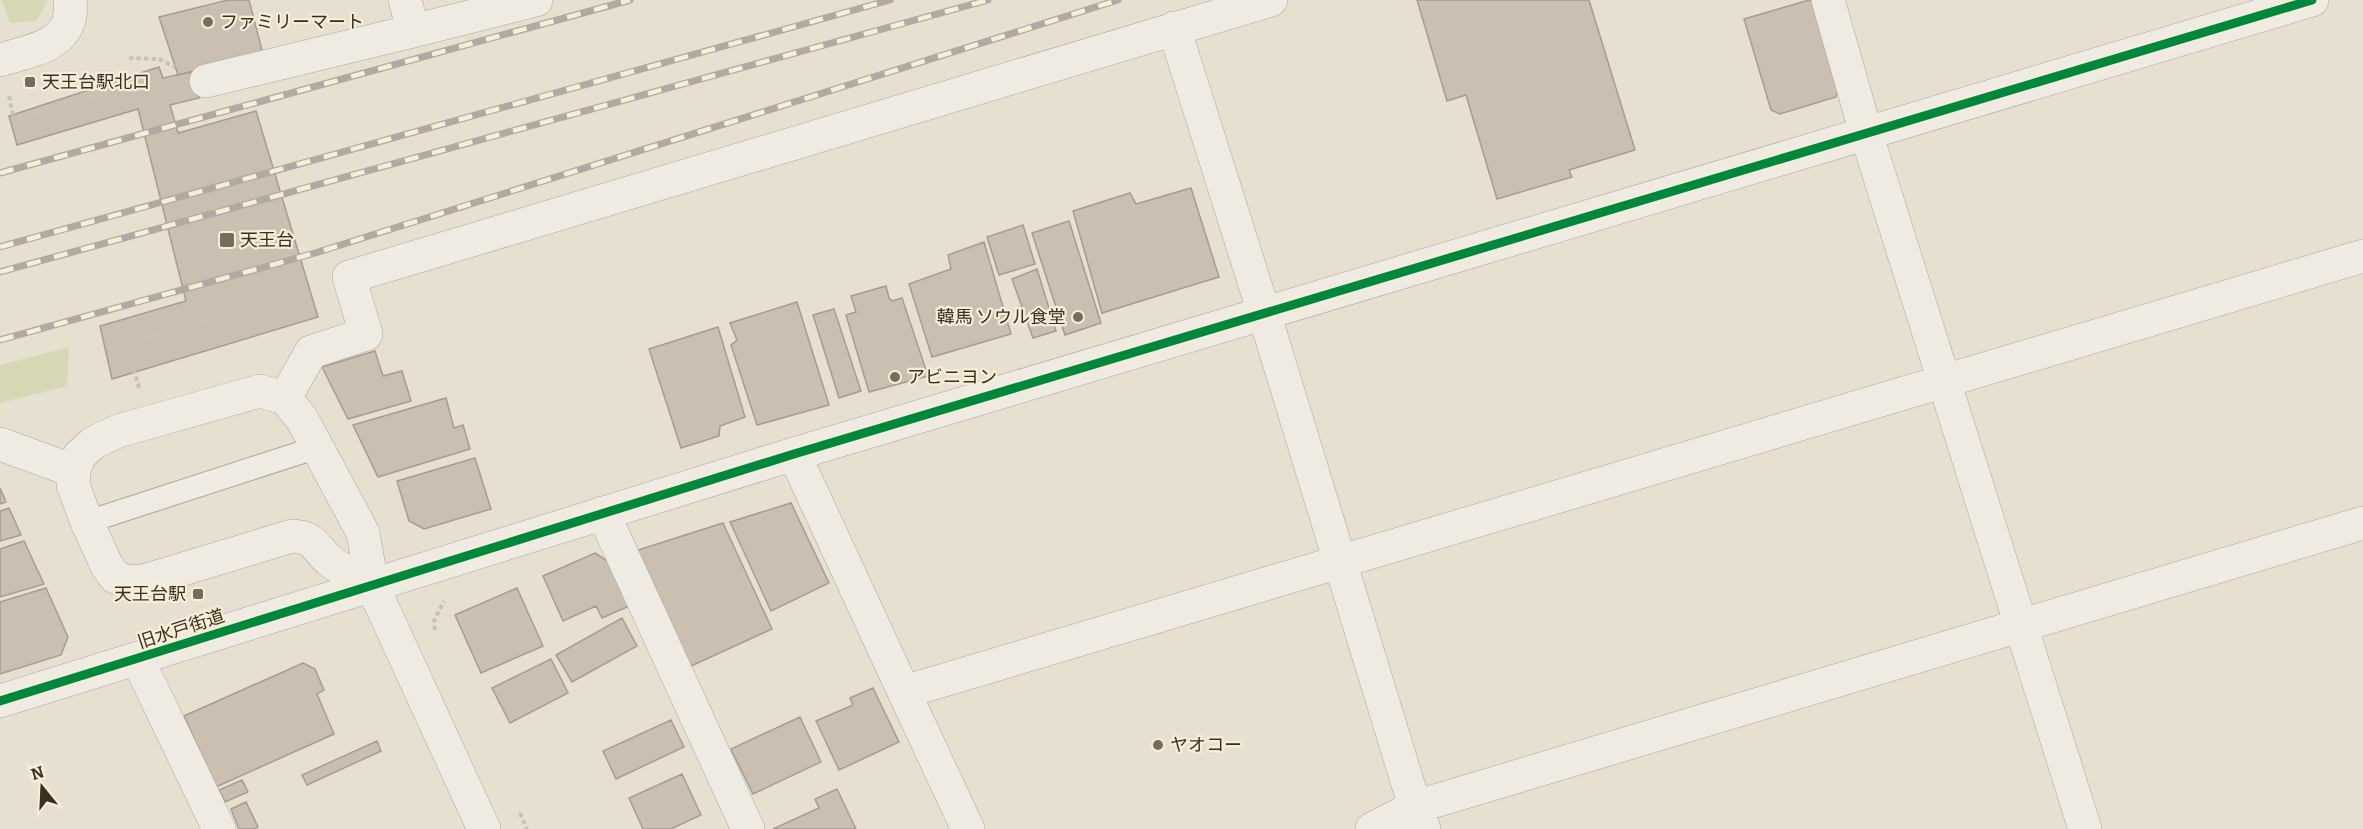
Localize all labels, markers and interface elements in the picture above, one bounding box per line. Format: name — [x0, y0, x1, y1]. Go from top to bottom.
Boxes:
place label: ファミリーマート — [220, 11, 364, 33]
marker: ファミリーマート — [201, 15, 215, 29]
place label: 天王台駅北口 — [42, 71, 150, 93]
marker: 天王台駅北口 — [23, 75, 37, 89]
place label: 天王台 — [240, 229, 294, 251]
marker: 天王台 — [218, 231, 236, 249]
place label: 韓馬 ソウル食堂 — [936, 306, 1066, 328]
marker: 韓馬 ソウル食堂 — [1071, 310, 1085, 324]
place label: アビニヨン — [907, 366, 997, 388]
marker: アビニヨン — [888, 370, 902, 384]
place label: 天王台駅 — [114, 583, 186, 605]
marker: 天王台駅 — [191, 587, 205, 601]
street label: 旧水戸街道 — [135, 605, 227, 653]
place label: ヤオコー — [1170, 734, 1242, 756]
marker: ヤオコー — [1151, 738, 1165, 752]
north arrow — [12, 757, 72, 817]
text: N — [29, 762, 46, 784]

